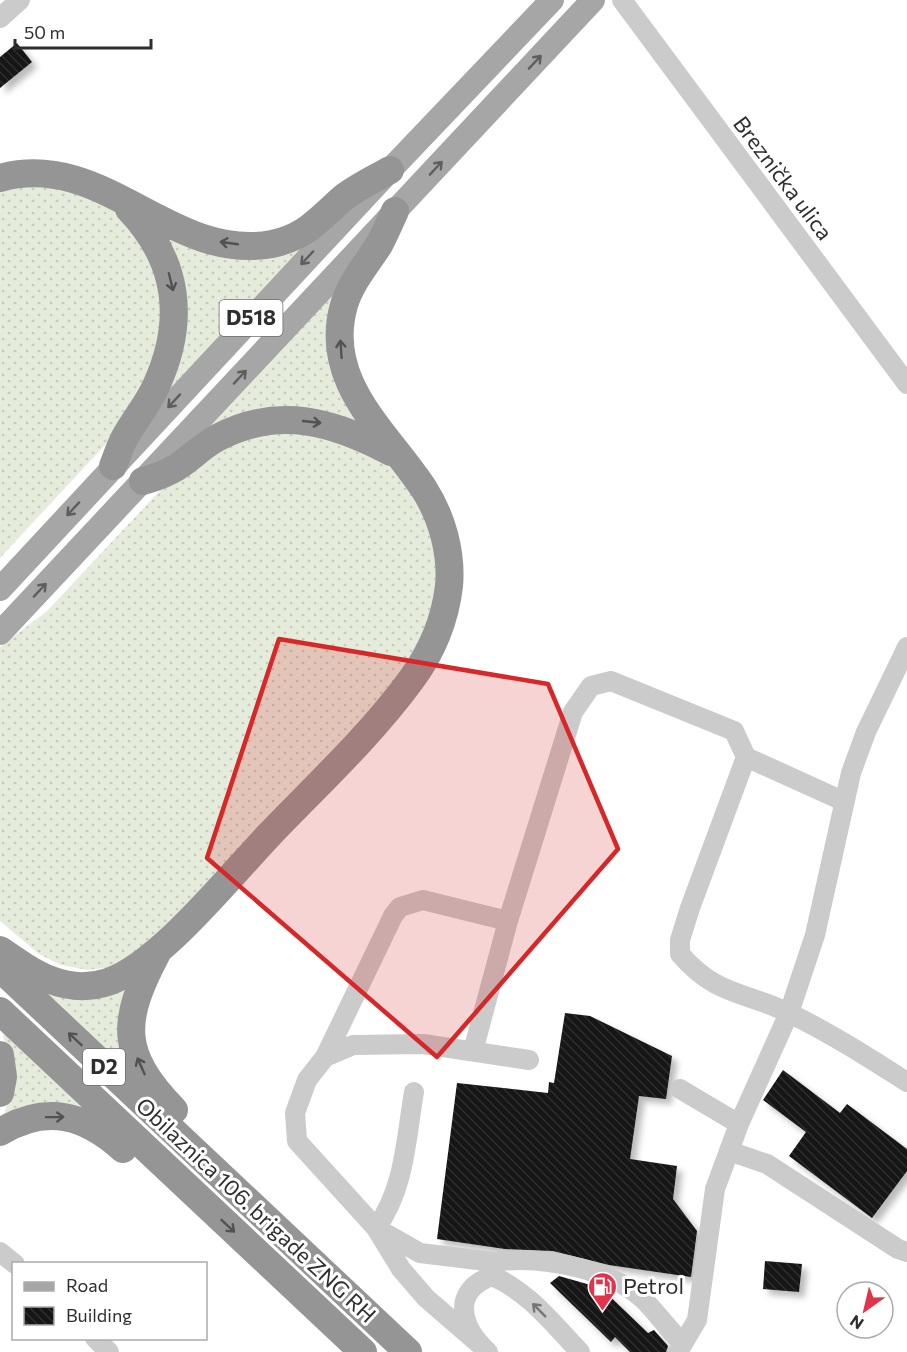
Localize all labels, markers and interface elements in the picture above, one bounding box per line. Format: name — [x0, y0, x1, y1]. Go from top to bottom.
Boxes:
scale bar — [15, 12, 152, 50]
text: 50 m — [24, 21, 65, 43]
one-way arrow — [528, 55, 542, 70]
street label: Breznička ulica — [728, 111, 839, 245]
one-way arrow — [428, 161, 443, 176]
one-way arrow — [219, 238, 239, 249]
one-way arrow — [300, 251, 314, 266]
one-way arrow — [165, 273, 177, 292]
road number: D518 — [220, 300, 282, 336]
one-way arrow — [335, 339, 346, 359]
one-way arrow — [233, 370, 247, 385]
one-way arrow — [167, 393, 181, 408]
one-way arrow — [301, 417, 321, 428]
one-way arrow — [66, 502, 80, 517]
one-way arrow — [33, 583, 47, 598]
one-way arrow — [67, 1031, 82, 1046]
road number: D2 — [83, 1049, 125, 1085]
one-way arrow — [135, 1057, 146, 1075]
street label: Obilaznica 106. brigade ZNG RH — [131, 1091, 382, 1328]
one-way arrow — [45, 1111, 65, 1123]
one-way arrow — [221, 1218, 236, 1233]
legend — [12, 1262, 207, 1340]
fuel station icon: Petrol — [586, 1270, 618, 1312]
place label: Petrol — [623, 1272, 684, 1299]
text: Road — [66, 1274, 108, 1296]
north arrow — [835, 1280, 895, 1340]
one-way arrow — [532, 1303, 547, 1318]
text: Building — [66, 1304, 132, 1326]
text: N — [846, 1312, 867, 1334]

